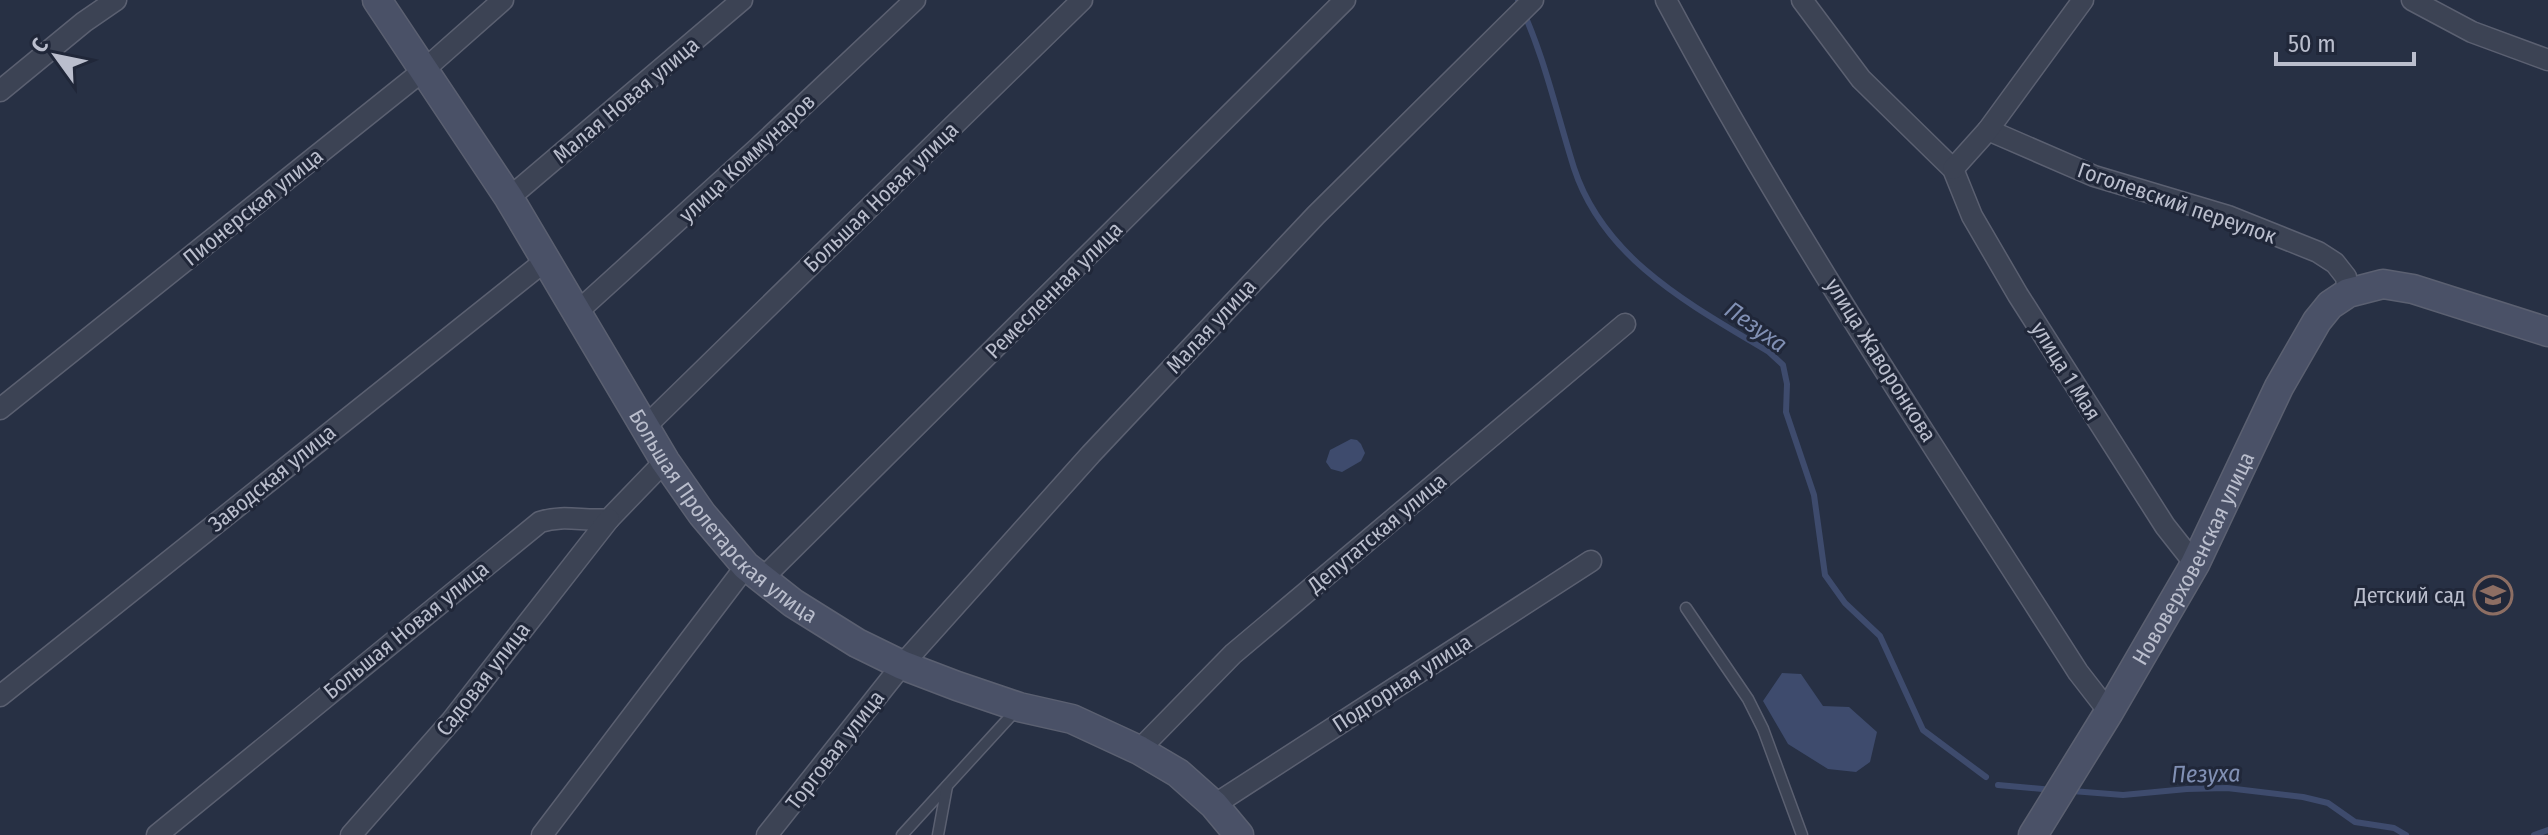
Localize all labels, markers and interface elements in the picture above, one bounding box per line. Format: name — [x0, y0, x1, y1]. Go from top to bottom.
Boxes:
north arrow — [16, 16, 96, 96]
scale bar — [2276, 16, 2414, 66]
text: 50 m — [2288, 30, 2336, 58]
street label: Малая Новая улица — [547, 31, 705, 169]
text: С — [25, 33, 54, 58]
street label: улица Коммунаров — [673, 88, 821, 228]
street label: Большая Новая улица — [798, 116, 964, 278]
street label: Пионерская улица — [178, 142, 328, 272]
street label: Гоголевский переулок — [2074, 156, 2281, 250]
street label: Ремесленная улица — [980, 216, 1128, 364]
street label: Малая улица — [1160, 273, 1262, 379]
street label: улица Жаворонкова — [1820, 273, 1942, 447]
water label: Пезуха — [1720, 296, 1792, 358]
street label: улица 1 Мая — [2025, 317, 2107, 425]
street label: Большая Пролетарская улица — [624, 404, 822, 628]
street label: Заводская улица — [203, 418, 341, 538]
street label: Нововерховенская улица — [2126, 447, 2260, 670]
street label: Депутатская улица — [1301, 467, 1452, 600]
street label: Большая Новая улица — [318, 555, 494, 705]
school or university icon: Детский сад — [2472, 574, 2514, 616]
place label: Детский сад — [2353, 582, 2465, 609]
street label: Садовая улица — [430, 617, 536, 741]
street label: Подгорная улица — [1327, 628, 1477, 738]
street label: Торговая улица — [780, 685, 890, 815]
water label: Пезуха — [2171, 759, 2241, 789]

